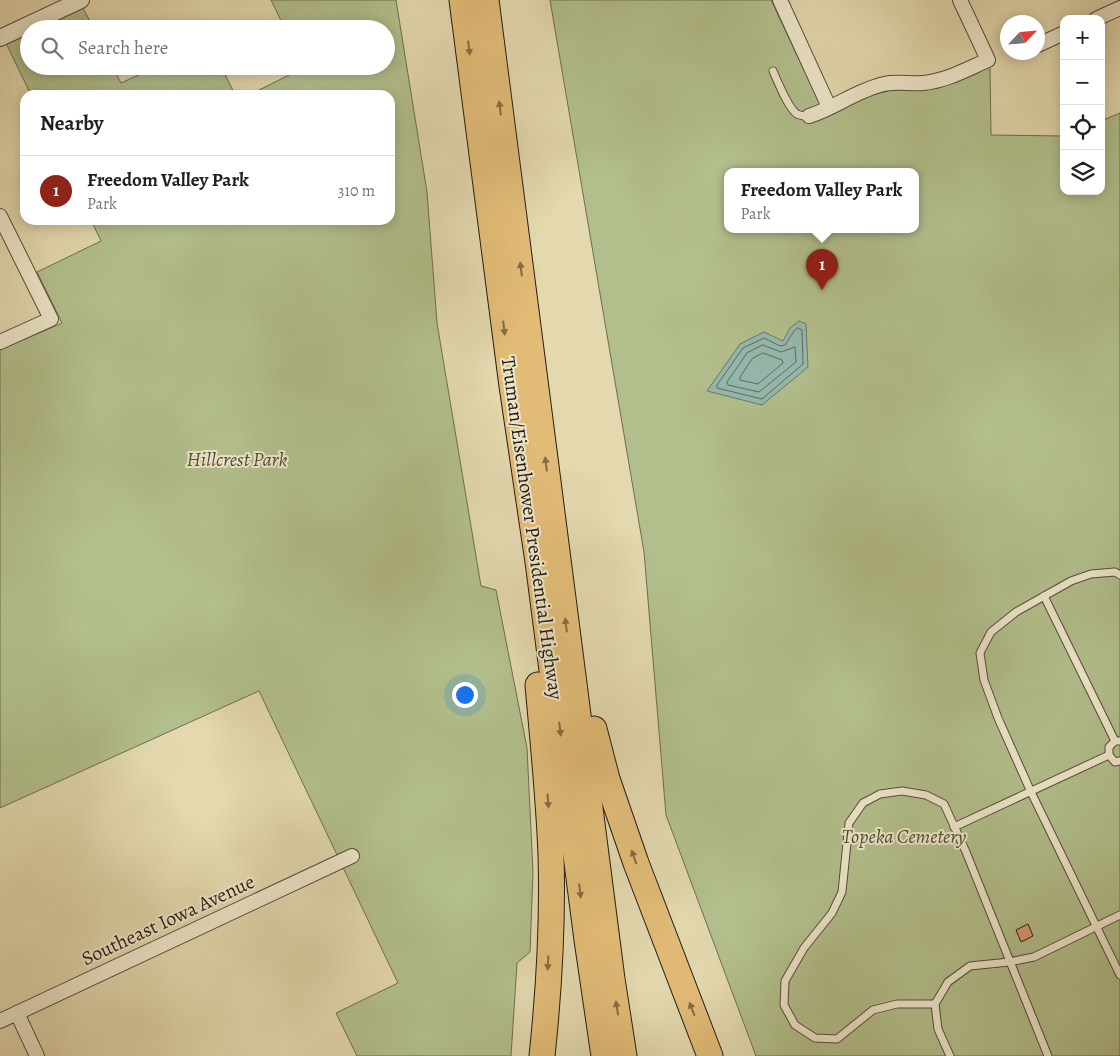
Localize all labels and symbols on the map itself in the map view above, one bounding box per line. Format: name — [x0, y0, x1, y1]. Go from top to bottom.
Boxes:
north arrow — [1000, 15, 1045, 60]
one-way arrow — [465, 41, 473, 57]
one-way arrow — [496, 99, 504, 115]
pin: 1 — [806, 249, 838, 290]
one-way arrow — [516, 261, 524, 277]
one-way arrow — [500, 321, 508, 337]
street label: Truman/Eisenhower Presidential Highway — [495, 355, 570, 702]
park label: Hillcrest Park — [187, 446, 288, 473]
one-way arrow — [541, 455, 549, 471]
one-way arrow — [562, 617, 570, 633]
your location — [452, 682, 478, 708]
one-way arrow — [556, 722, 564, 738]
one-way arrow — [545, 793, 553, 809]
park label: Topeka Cemetery — [842, 823, 966, 850]
one-way arrow — [630, 849, 638, 864]
street label: Southeast Iowa Avenue — [77, 868, 259, 972]
one-way arrow — [577, 883, 585, 899]
one-way arrow — [544, 956, 552, 972]
one-way arrow — [613, 999, 621, 1015]
one-way arrow — [688, 1001, 696, 1016]

